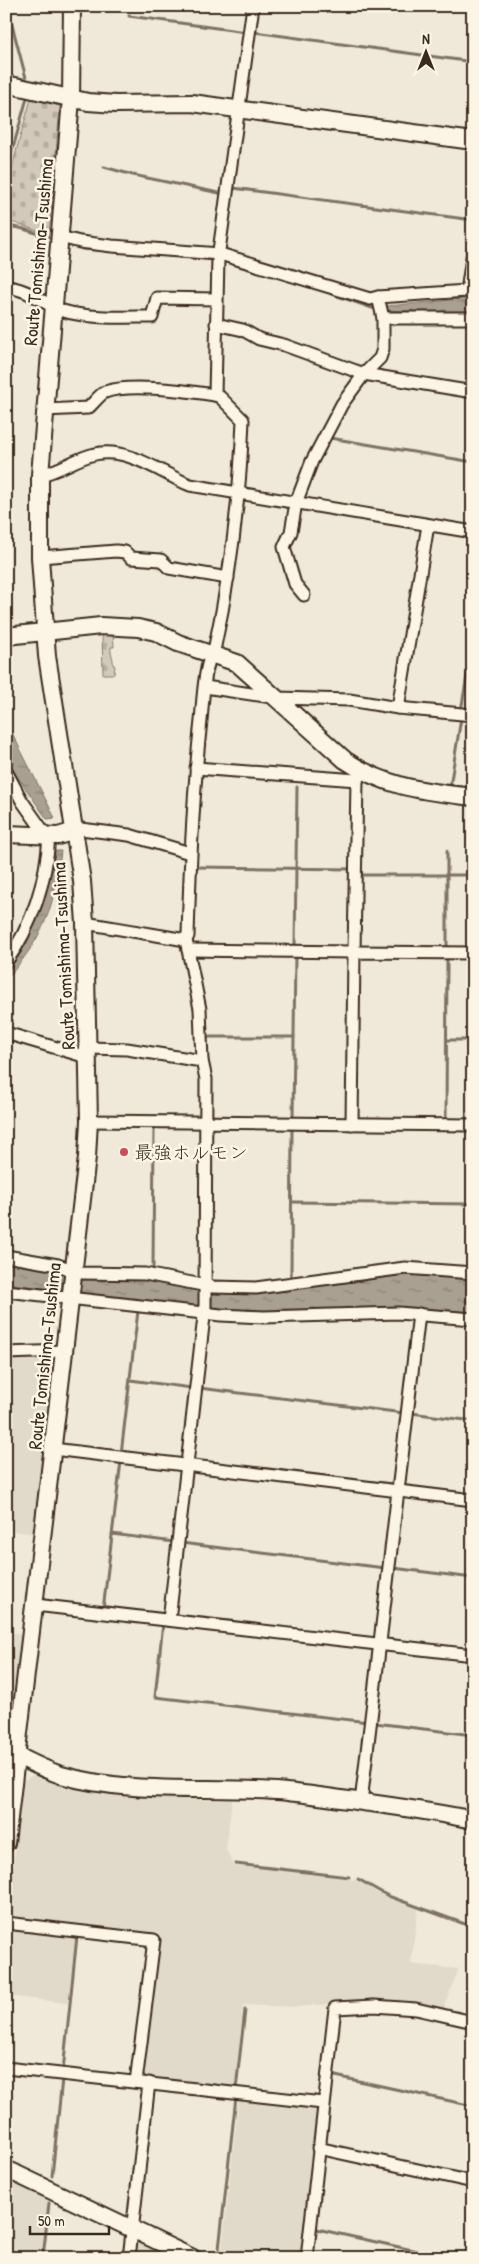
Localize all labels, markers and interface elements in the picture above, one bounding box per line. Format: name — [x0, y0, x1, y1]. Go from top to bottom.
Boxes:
north arrow — [402, 28, 452, 78]
text: N — [422, 29, 430, 48]
street label: Route Tomishima-Tsushima — [17, 157, 59, 346]
street label: Route Tomishima-Tsushima — [45, 861, 81, 1050]
place label: 最強ホルモン — [134, 1139, 248, 1165]
marker: 最強ホルモン — [118, 1146, 130, 1158]
street label: Route Tomishima-Tsushima — [21, 1261, 67, 1451]
scale bar — [30, 2204, 109, 2236]
text: 50 m — [38, 2210, 65, 2231]

